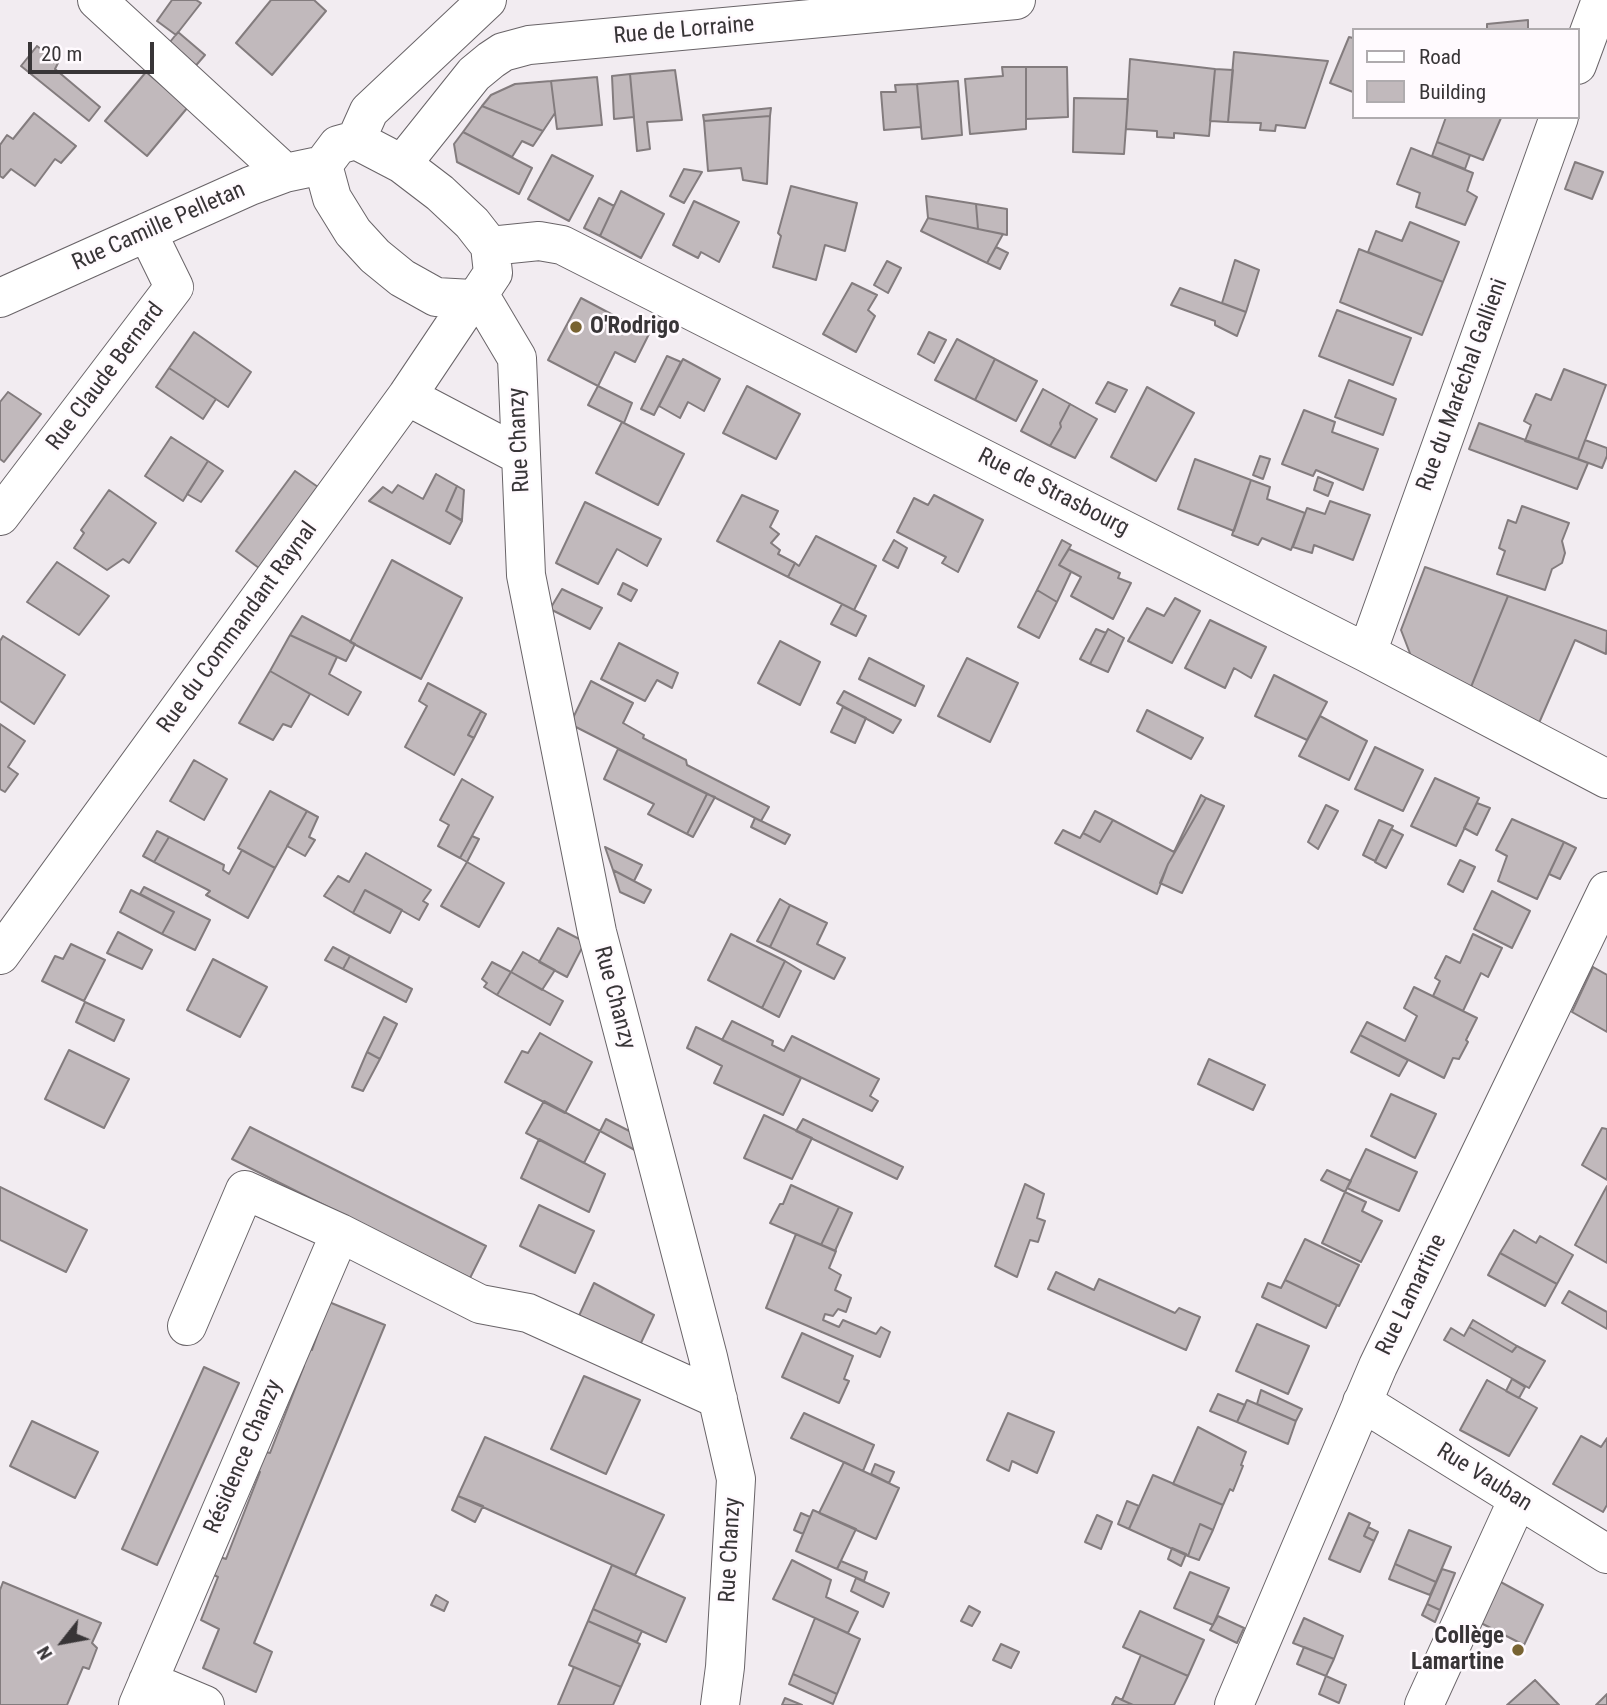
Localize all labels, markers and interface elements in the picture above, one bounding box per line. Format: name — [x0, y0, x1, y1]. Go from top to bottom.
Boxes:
street label: Rue de Lorraine — [613, 11, 755, 51]
scale bar — [32, 28, 158, 72]
legend — [1352, 28, 1579, 119]
text: 20 m — [41, 42, 82, 66]
text: Road — [1419, 45, 1461, 69]
text: Building — [1419, 80, 1486, 104]
street label: Rue Camille Pelletan — [68, 176, 250, 278]
street label: Rue du Maréchal Gallieni — [1412, 275, 1514, 495]
street label: Rue Claude Bernard — [41, 298, 171, 456]
place label: O'Rodrigo — [590, 313, 680, 341]
marker: O'Rodrigo — [568, 319, 584, 335]
street label: Rue Chanzy — [503, 387, 537, 493]
street label: Rue de Strasbourg — [973, 443, 1133, 543]
street label: Rue du Commandant Raynal — [152, 517, 324, 739]
street label: Rue Chanzy — [587, 944, 641, 1052]
street label: Rue Lamartine — [1371, 1230, 1453, 1360]
street label: Résidence Chanzy — [199, 1376, 289, 1538]
street label: Rue Vauban — [1431, 1438, 1537, 1518]
street label: Rue Chanzy — [714, 1497, 748, 1603]
north arrow — [28, 1607, 98, 1677]
place label: Collège Lamartine — [1411, 1623, 1504, 1677]
text: N — [32, 1642, 57, 1664]
marker: Collège Lamartine — [1510, 1642, 1526, 1658]

